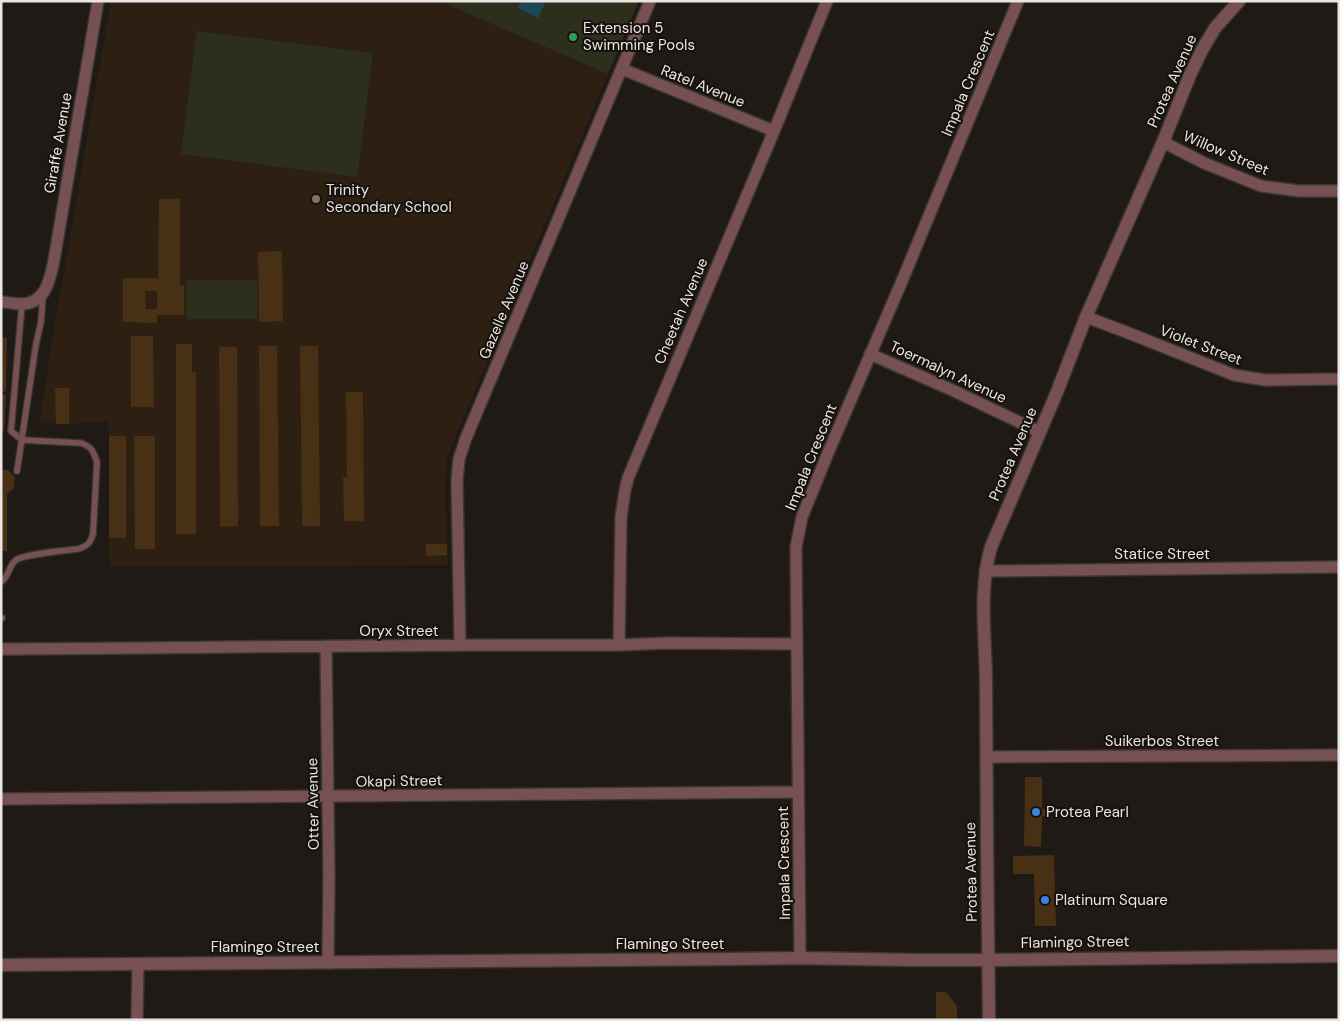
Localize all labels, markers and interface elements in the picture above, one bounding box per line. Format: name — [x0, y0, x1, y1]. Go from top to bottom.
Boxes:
place label: Extension 5 Swimming Pools — [583, 18, 695, 55]
street label: Impala Crescent — [937, 27, 999, 139]
marker: Extension 5 Swimming Pools — [567, 31, 579, 43]
street label: Protea Avenue — [1143, 31, 1201, 131]
street label: Ratel Avenue — [658, 60, 748, 112]
street label: Giraffe Avenue — [39, 91, 77, 195]
street label: Willow Street — [1180, 126, 1272, 180]
place label: Trinity Secondary School — [326, 180, 452, 217]
marker: Trinity Secondary School — [310, 193, 322, 205]
street label: Cheetah Avenue — [650, 255, 712, 367]
street label: Gazelle Avenue — [474, 258, 534, 362]
street label: Violet Street — [1157, 320, 1245, 370]
street label: Toermalyn Avenue — [886, 336, 1010, 408]
street label: Impala Crescent — [780, 400, 842, 513]
street label: Protea Avenue — [984, 404, 1042, 504]
street label: Statice Street — [1114, 544, 1210, 564]
street label: Oryx Street — [359, 621, 439, 641]
street label: Suikerbos Street — [1105, 731, 1219, 751]
street label: Otter Avenue — [302, 758, 324, 850]
street label: Okapi Street — [355, 770, 443, 792]
place label: Protea Pearl — [1046, 802, 1129, 822]
street label: Impala Crescent — [773, 806, 795, 920]
marker: Protea Pearl — [1030, 806, 1042, 818]
street label: Protea Avenue — [960, 822, 982, 922]
place label: Platinum Square — [1055, 890, 1168, 910]
marker: Platinum Square — [1039, 894, 1051, 906]
street label: Flamingo Street — [1021, 931, 1130, 953]
street label: Flamingo Street — [616, 934, 724, 954]
street label: Flamingo Street — [211, 937, 319, 957]

